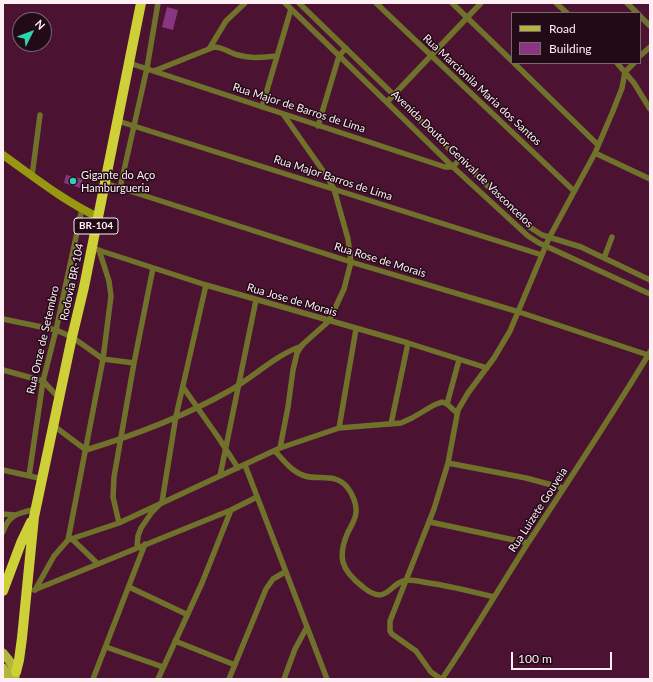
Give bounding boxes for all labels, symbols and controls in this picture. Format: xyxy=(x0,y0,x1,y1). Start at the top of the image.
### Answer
north arrow xyxy=(12,12,52,52)
legend xyxy=(511,12,641,64)
text: N xyxy=(33,17,48,32)
text: Road xyxy=(549,21,576,36)
street label: Rua Marcionila Maria dos Santos xyxy=(420,32,544,148)
text: Building xyxy=(549,41,592,56)
street label: Rua Major de Barros de Lima xyxy=(231,80,367,136)
street label: Avenida Doutor Genival de Vasconcelos xyxy=(388,88,536,230)
street label: Rua Major Barros de Lima xyxy=(272,153,394,203)
place label: Gigante do Aço Hamburgueria xyxy=(81,168,155,194)
marker: Gigante do Aço Hamburgueria xyxy=(68,176,78,186)
road number: BR-104 xyxy=(74,218,118,234)
street label: Rua Rose de Morais xyxy=(333,240,427,280)
street label: Rodovia BR-104 xyxy=(57,242,87,322)
street label: Rua Jose de Morais xyxy=(245,281,339,319)
street label: Rua Onze de Setembro xyxy=(24,285,62,395)
street label: Rua Luizete Gouveia xyxy=(506,465,570,555)
scale bar xyxy=(513,644,614,670)
text: 100 m xyxy=(518,651,552,666)

